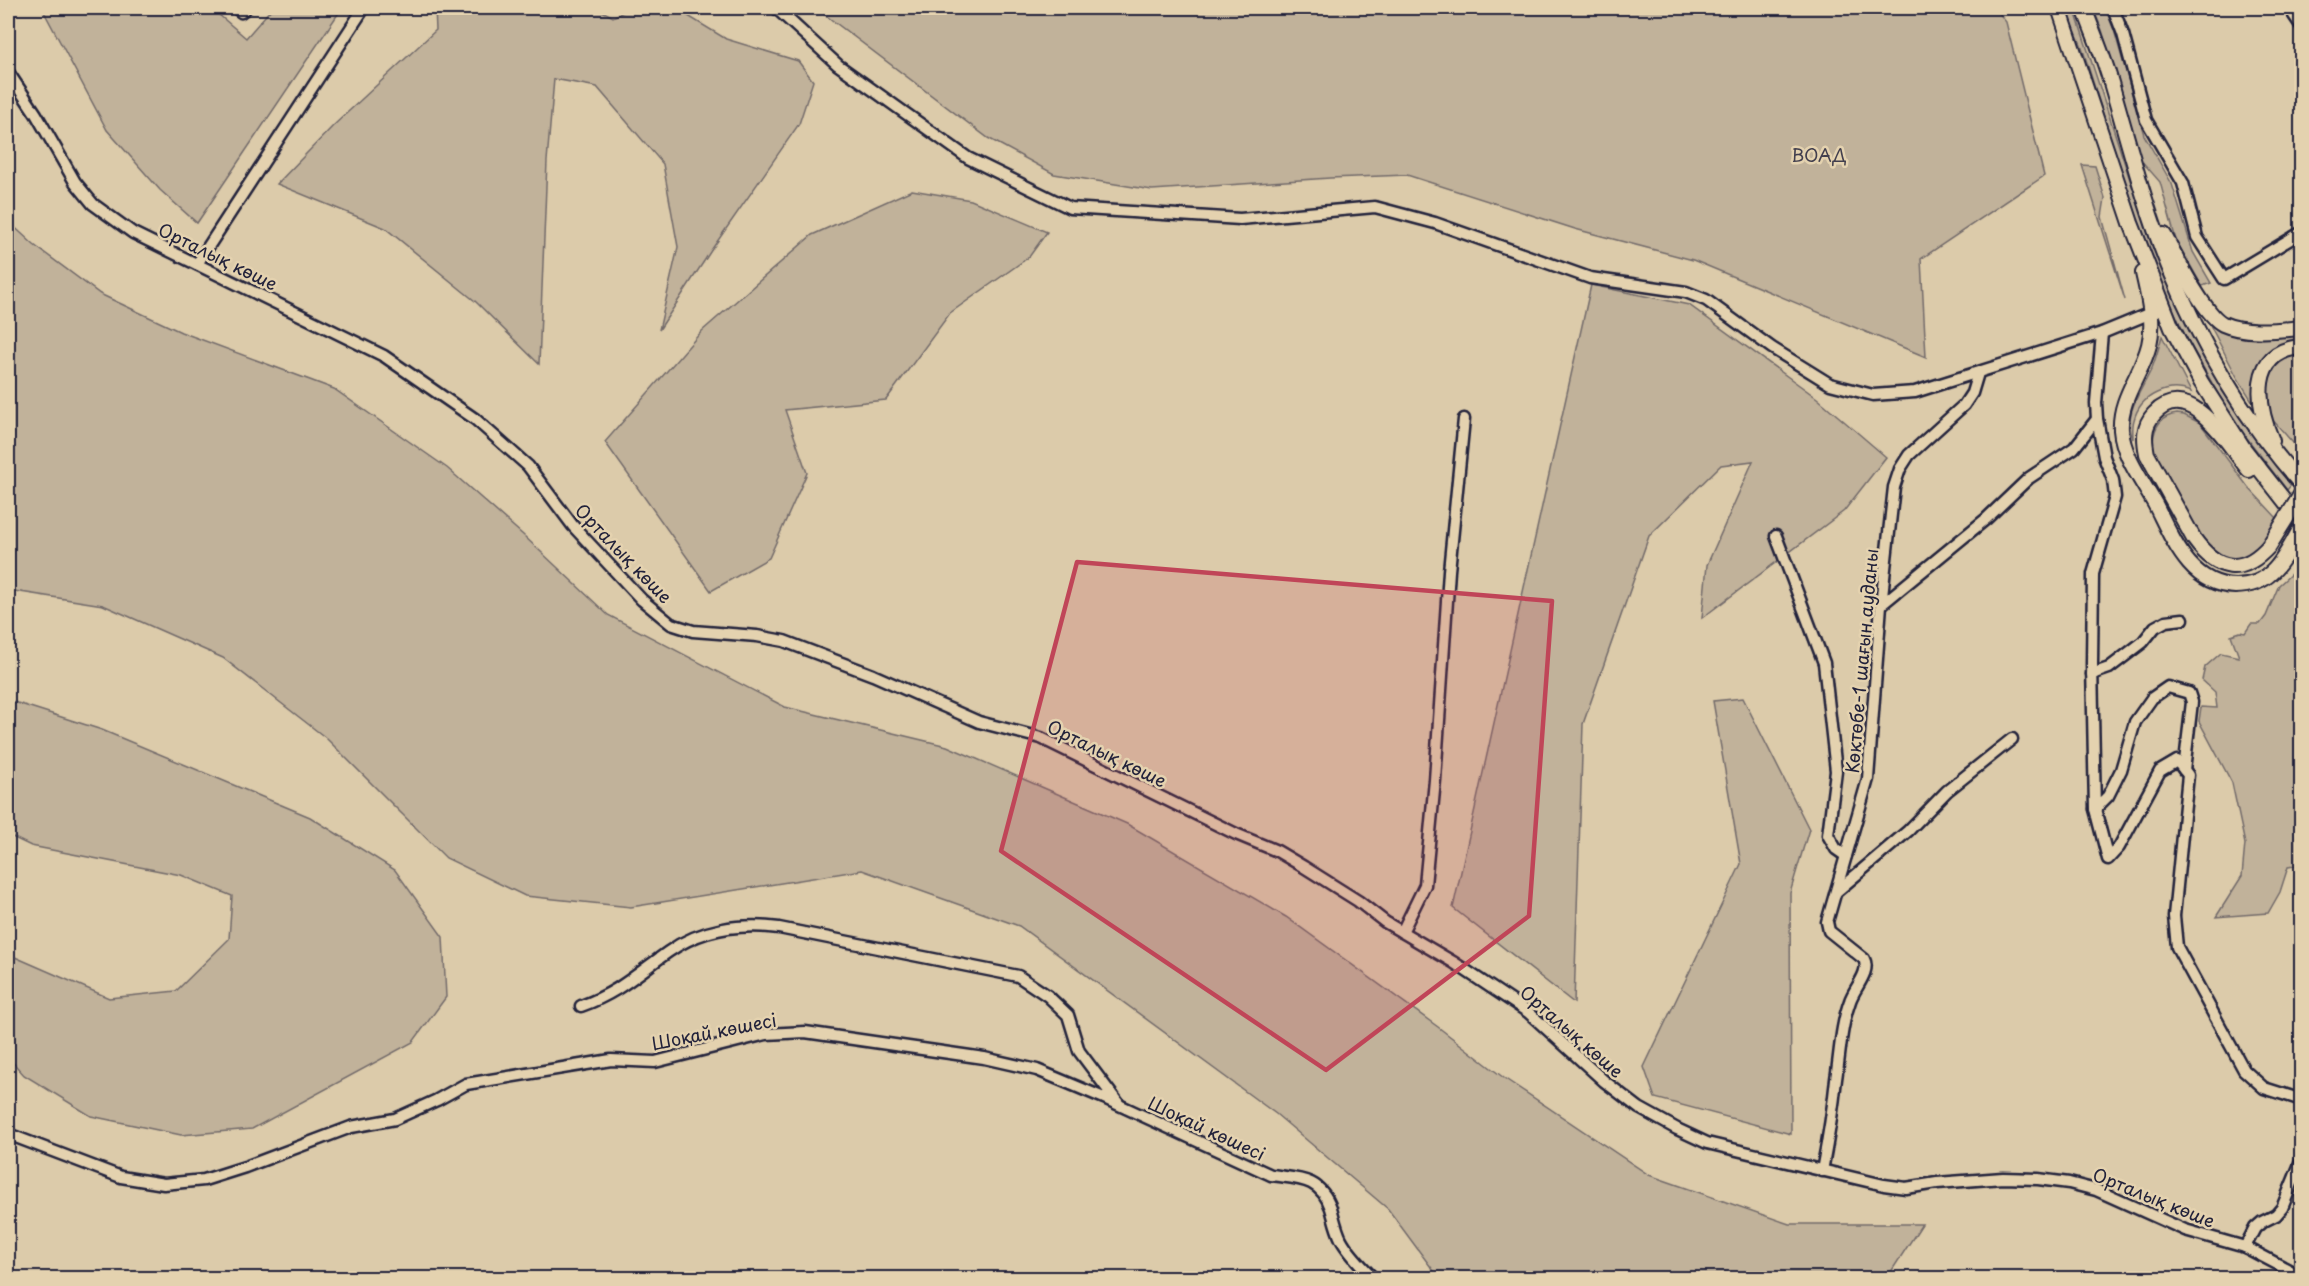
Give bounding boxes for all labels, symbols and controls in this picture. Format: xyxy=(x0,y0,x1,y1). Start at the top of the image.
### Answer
park label: ВОАД xyxy=(1791,141,1847,168)
street label: Орталық көше xyxy=(154,215,282,297)
street label: Орталық көше xyxy=(569,497,679,609)
street label: Көктөбе-1 шағын ауданы xyxy=(1838,548,1884,774)
street label: Орталық көше xyxy=(1043,712,1171,794)
street label: Орталық көше xyxy=(1514,978,1630,1084)
street label: Шоқай көшесі xyxy=(649,1006,779,1056)
street label: Шоқай көшесі xyxy=(1144,1089,1270,1167)
street label: Орталық көше xyxy=(2089,1160,2219,1234)

